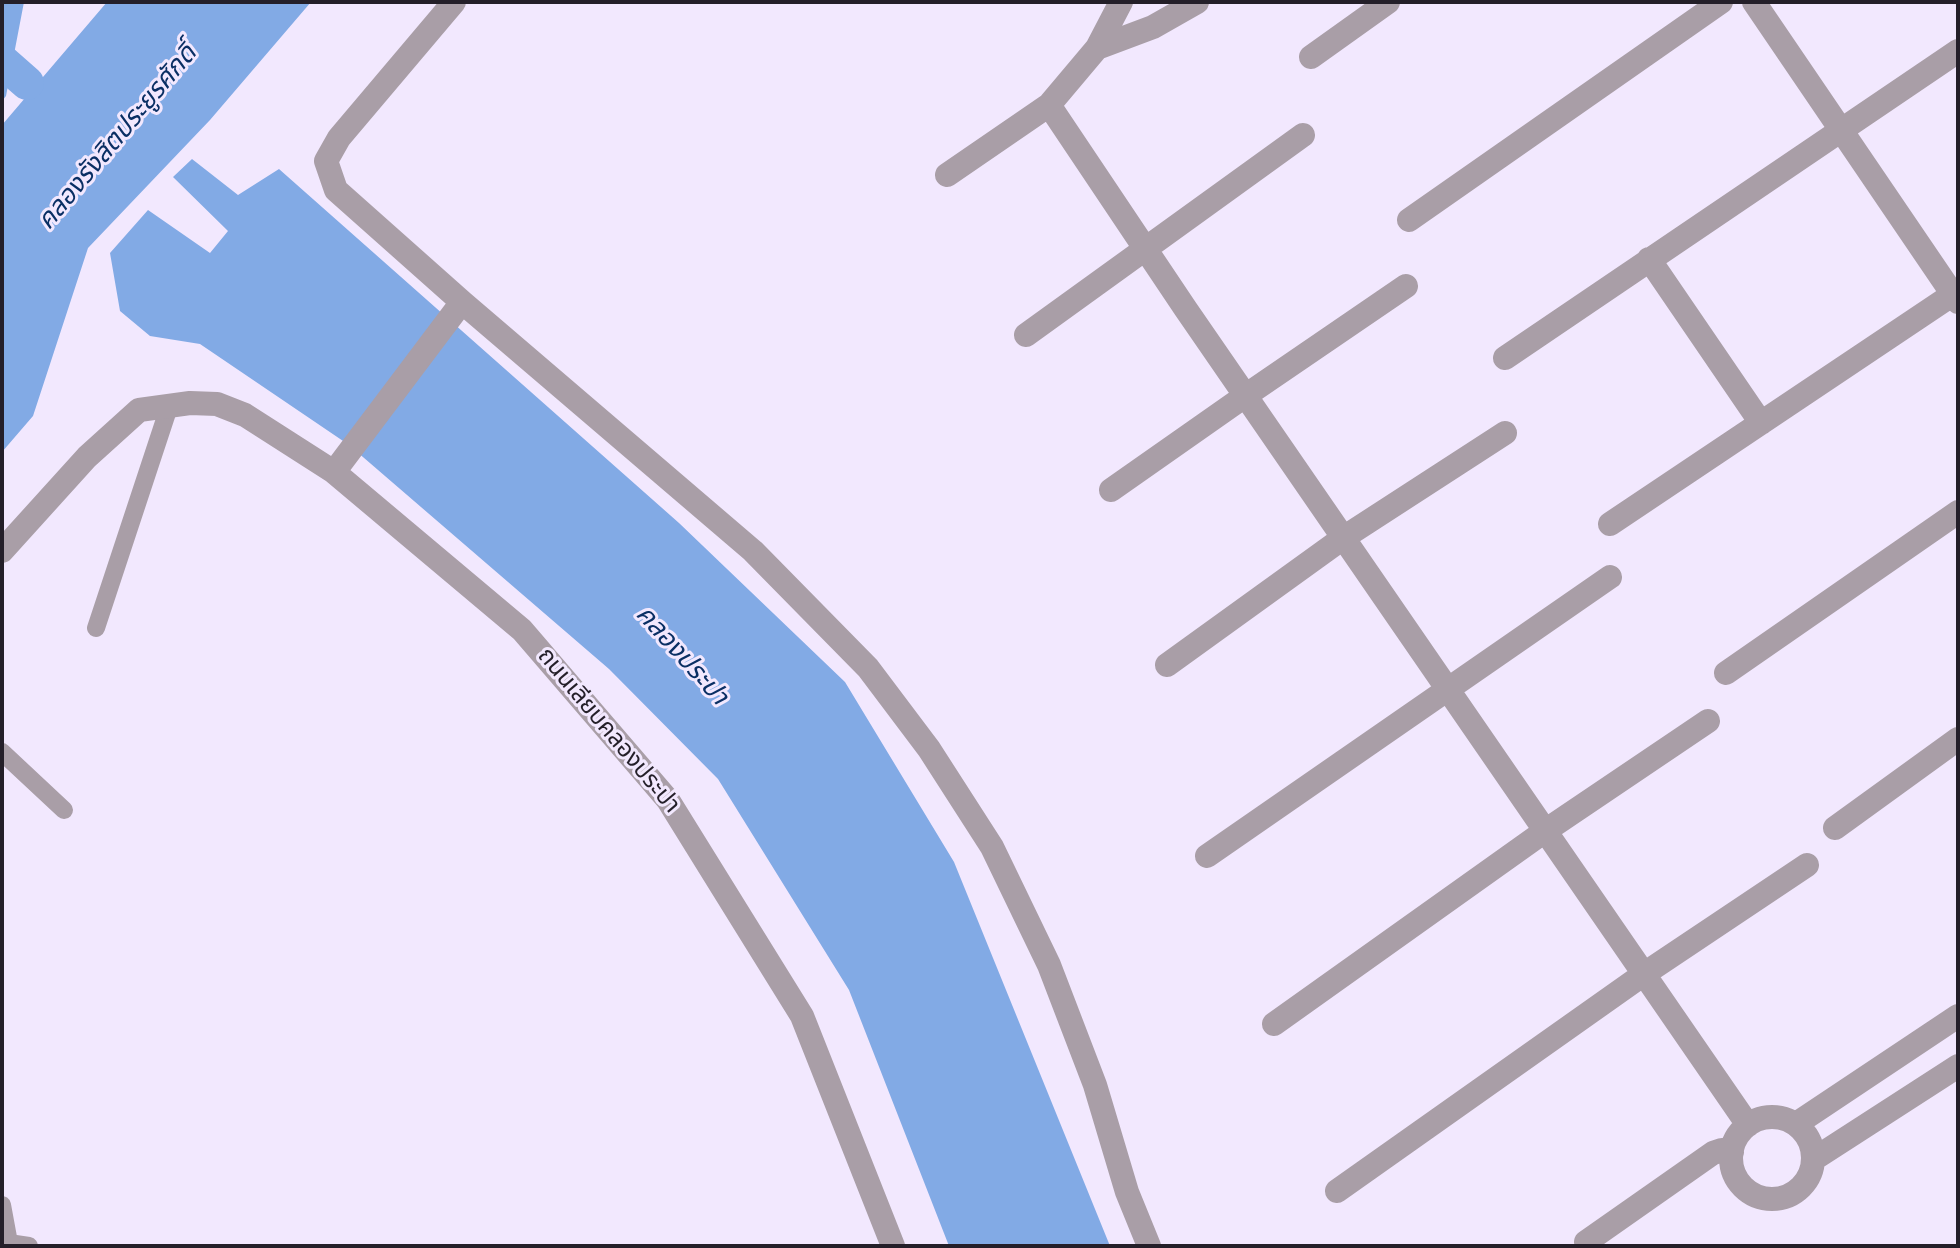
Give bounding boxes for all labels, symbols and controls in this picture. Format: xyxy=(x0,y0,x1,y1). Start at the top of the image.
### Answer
water label: คลองรังสิตประยูรศักดิ์ xyxy=(33,40,205,238)
water label: คลองประปา xyxy=(627,601,733,713)
street label: ถนนเลียบคลองประปา xyxy=(529,644,685,820)

